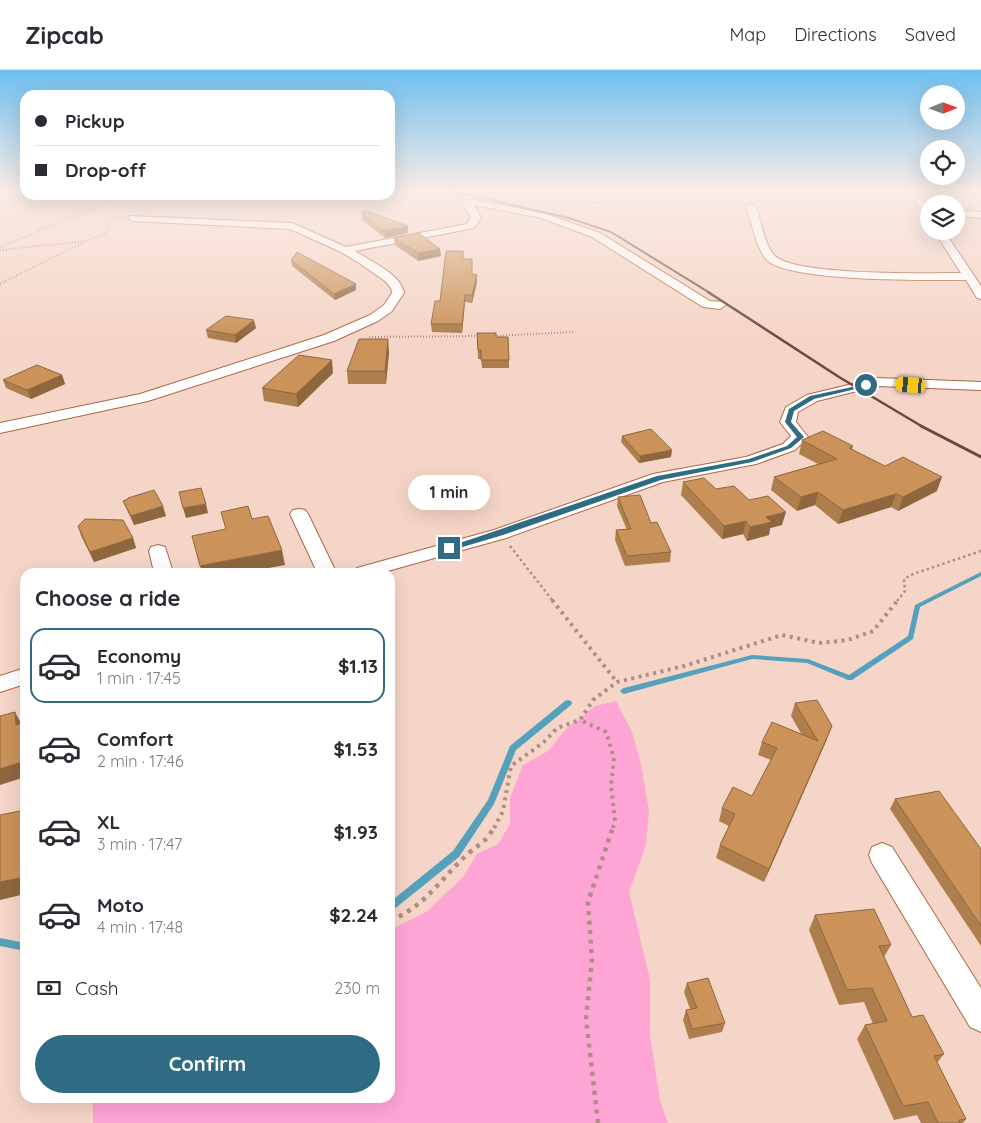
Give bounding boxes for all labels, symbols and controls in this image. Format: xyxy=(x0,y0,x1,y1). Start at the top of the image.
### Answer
text: Zipcab xyxy=(25,20,104,50)
text: Map xyxy=(729,23,766,46)
text: Directions xyxy=(794,23,877,46)
text: Saved xyxy=(905,23,956,46)
north arrow xyxy=(920,85,965,130)
map controls xyxy=(920,85,965,240)
text: Pickup xyxy=(65,109,125,133)
button: locate xyxy=(920,140,965,185)
text: Drop-off xyxy=(65,158,146,182)
button: layers xyxy=(920,195,965,240)
route start xyxy=(855,374,877,396)
car xyxy=(895,376,926,394)
callout: 1 min xyxy=(408,476,490,510)
text: 1 min xyxy=(430,482,468,502)
route end xyxy=(438,537,460,559)
text: Choose a ride xyxy=(35,584,180,612)
icon: car xyxy=(37,643,82,688)
text: Economy xyxy=(97,644,181,668)
text: $1.13 xyxy=(338,654,378,678)
text: 1 min · 17:45 xyxy=(97,668,181,688)
icon: car xyxy=(37,726,82,771)
text: Comfort xyxy=(97,727,174,751)
text: $1.53 xyxy=(333,737,378,761)
text: 2 min · 17:46 xyxy=(97,751,184,771)
icon: car xyxy=(37,809,82,854)
text: XL xyxy=(97,810,120,834)
text: $1.93 xyxy=(334,820,378,844)
text: 3 min · 17:47 xyxy=(97,834,182,854)
icon: car xyxy=(37,892,82,937)
text: Moto xyxy=(97,893,144,917)
text: $2.24 xyxy=(329,903,378,927)
text: 4 min · 17:48 xyxy=(97,917,183,937)
icon: cash xyxy=(35,974,63,1002)
text: Cash xyxy=(75,976,119,1000)
text: 230 m xyxy=(334,978,380,998)
button: Confirm xyxy=(35,1035,380,1093)

